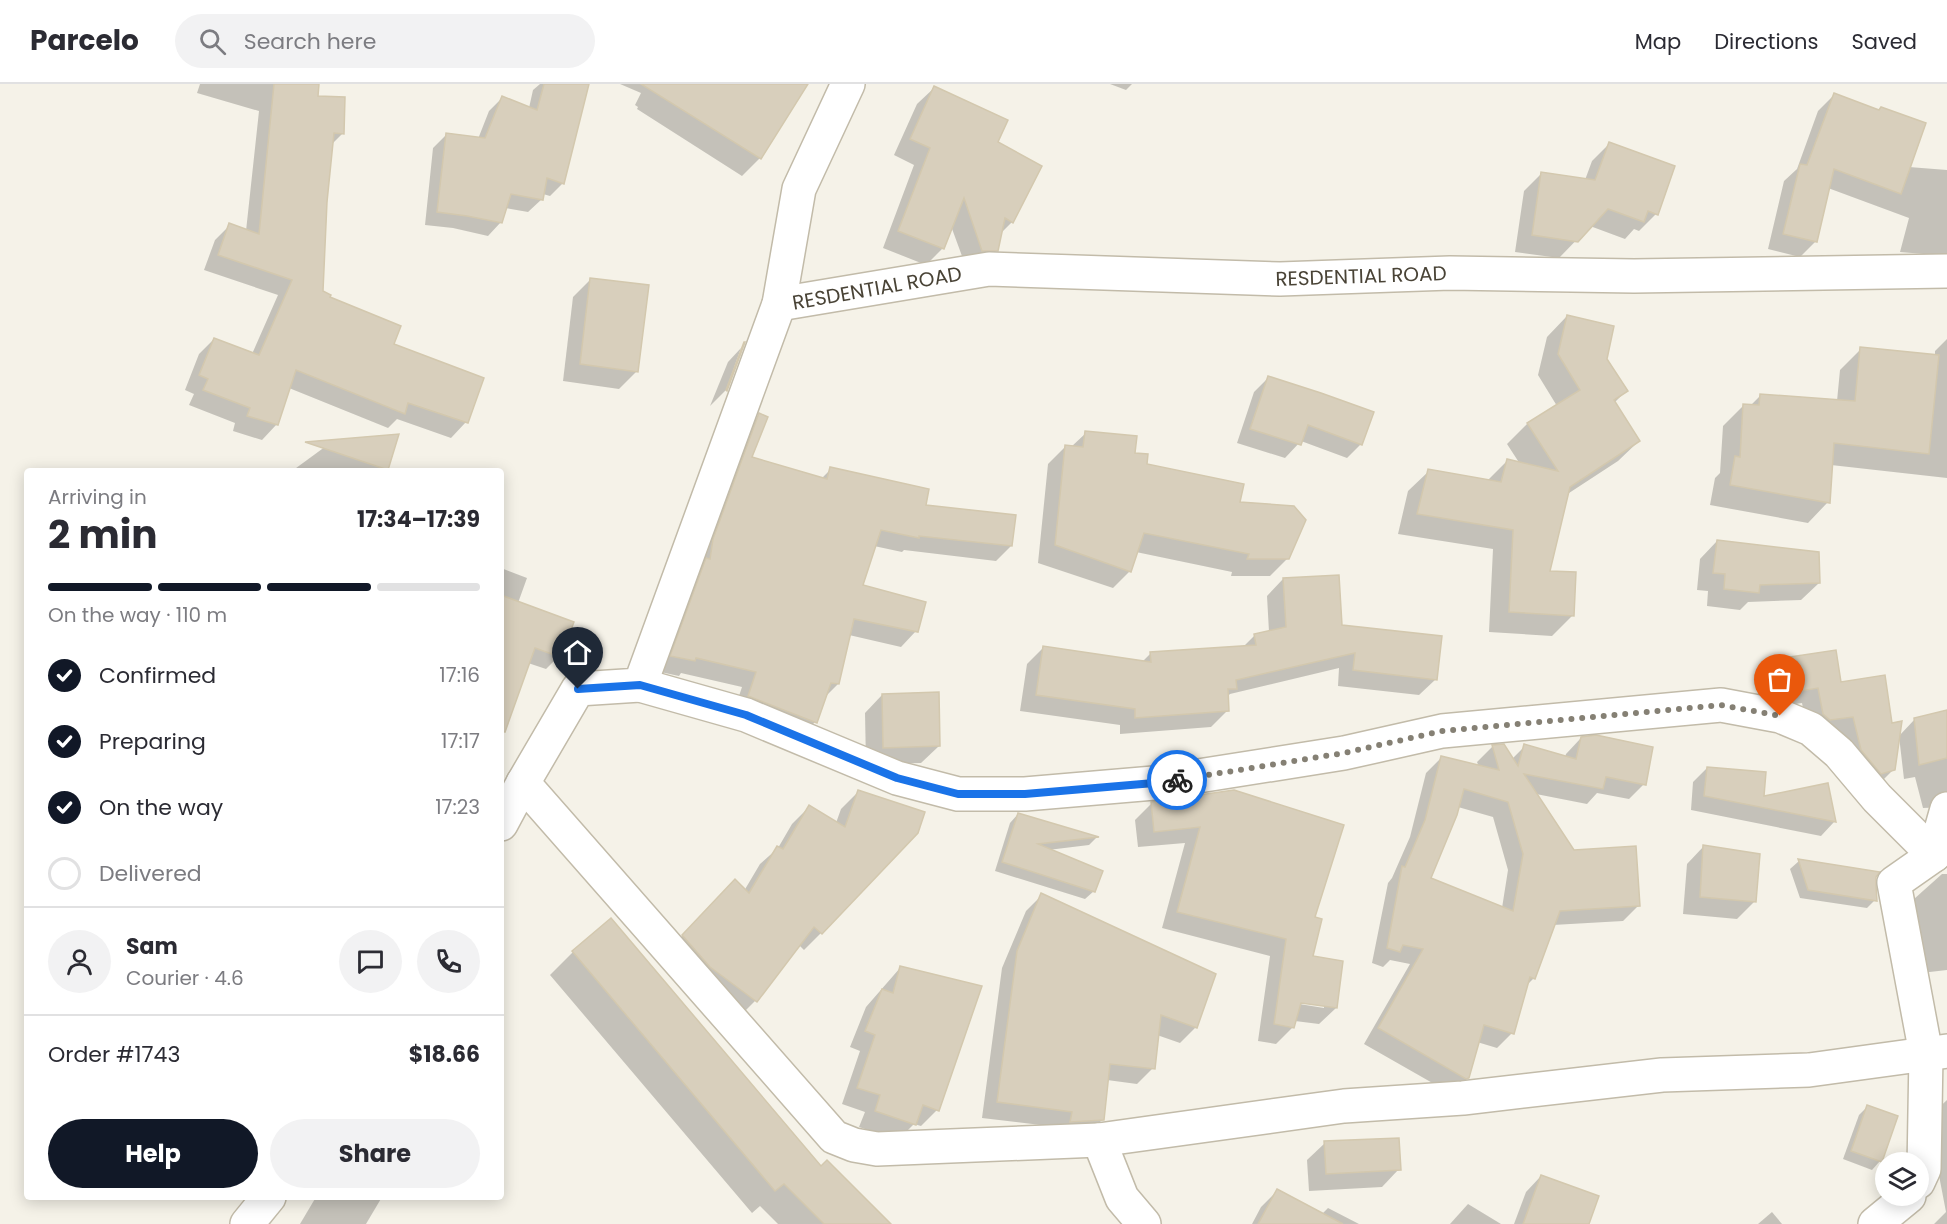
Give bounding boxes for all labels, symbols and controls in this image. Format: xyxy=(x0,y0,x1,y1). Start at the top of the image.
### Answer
search box xyxy=(175,14,595,68)
text: Parcelo xyxy=(30,21,139,60)
icon: search xyxy=(196,25,229,58)
text: Search here xyxy=(244,26,376,57)
text: Map xyxy=(1635,27,1681,56)
text: Directions xyxy=(1714,27,1818,56)
text: Saved xyxy=(1851,27,1917,56)
street label: RESDENTIAL ROAD xyxy=(790,259,964,317)
street label: RESDENTIAL ROAD xyxy=(1275,259,1447,293)
text: Arriving in xyxy=(48,483,147,511)
text: 17:34–17:39 xyxy=(357,504,480,535)
text: 2 min xyxy=(48,507,158,562)
text: On the way · 110 m xyxy=(48,601,227,629)
pin xyxy=(552,627,603,689)
icon: home xyxy=(561,636,594,669)
pin xyxy=(1754,654,1805,716)
icon: check xyxy=(48,659,81,692)
text: Confirmed xyxy=(99,660,216,691)
text: 17:16 xyxy=(439,661,480,689)
icon: bag xyxy=(1763,663,1796,696)
icon: check xyxy=(48,725,81,758)
text: Preparing xyxy=(99,726,206,757)
text: 17:17 xyxy=(441,727,480,755)
courier xyxy=(1147,750,1207,810)
icon: bike xyxy=(1161,764,1194,797)
icon: check xyxy=(48,791,81,824)
text: On the way xyxy=(99,792,223,823)
text: 17:23 xyxy=(435,793,480,821)
text: Delivered xyxy=(99,858,202,889)
button: person xyxy=(48,930,111,993)
button: chat xyxy=(339,930,402,993)
button: phone xyxy=(417,930,480,993)
text: Sam xyxy=(126,931,178,962)
text: Courier · 4.6 xyxy=(126,964,244,992)
text: Order #1743 xyxy=(48,1039,180,1070)
text: $18.66 xyxy=(409,1039,480,1070)
button: Help xyxy=(48,1119,258,1188)
button: Share xyxy=(270,1119,480,1188)
map controls xyxy=(1875,1152,1929,1206)
button: layers xyxy=(1875,1152,1929,1206)

